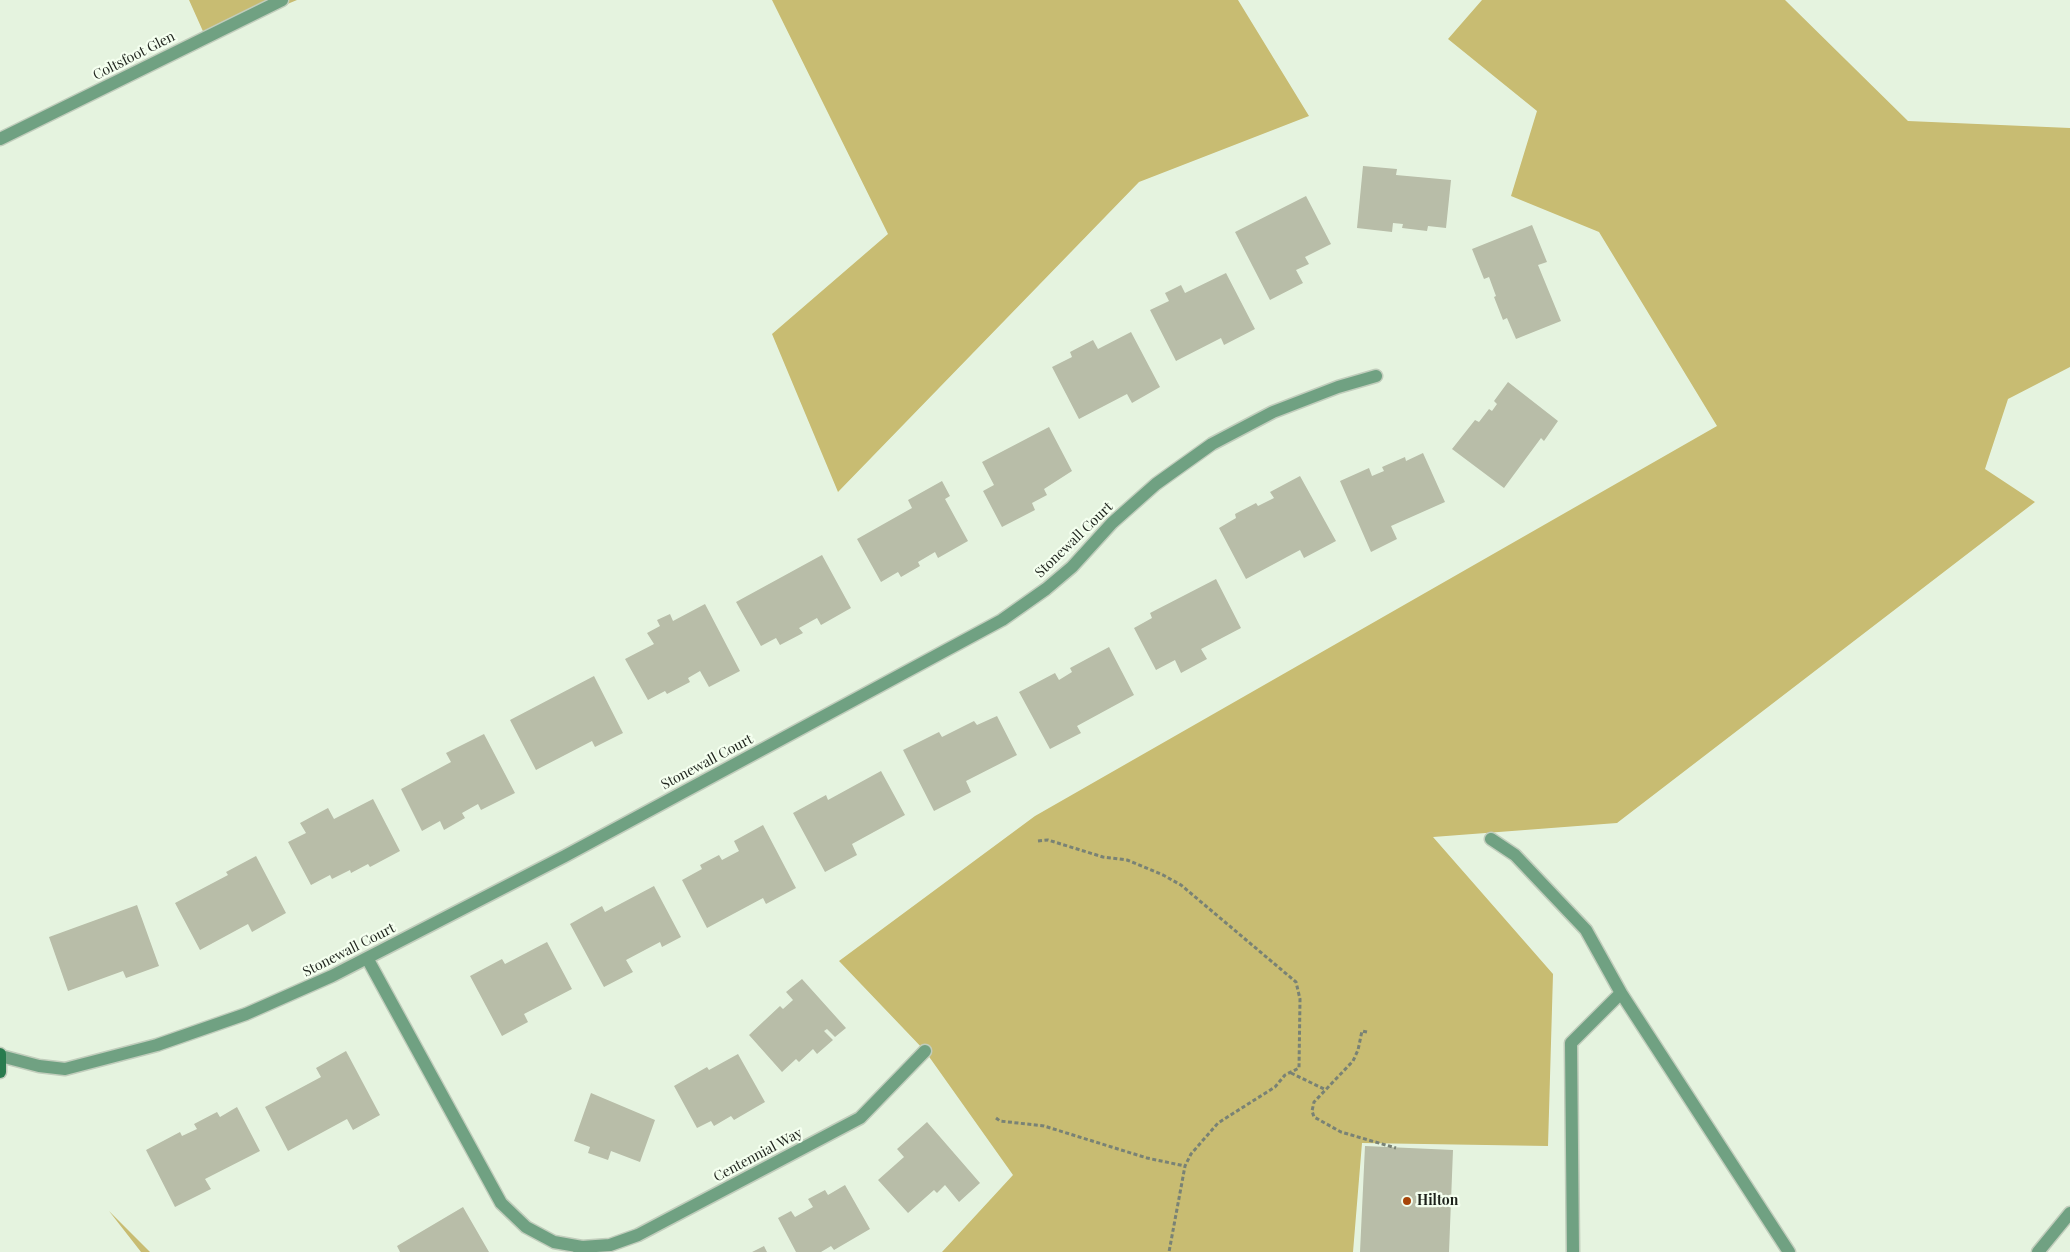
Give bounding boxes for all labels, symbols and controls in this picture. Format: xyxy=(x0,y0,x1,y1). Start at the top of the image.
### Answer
street label: Coltsfoot Glen xyxy=(90,28,178,84)
street label: Stonewall Court xyxy=(1032,499,1116,581)
street label: Stonewall Court xyxy=(658,731,756,793)
street label: Stonewall Court xyxy=(300,920,398,980)
street label: Centennial Way xyxy=(711,1125,805,1185)
place label: Hilton xyxy=(1417,1193,1458,1209)
marker: Hilton xyxy=(1401,1195,1413,1207)

